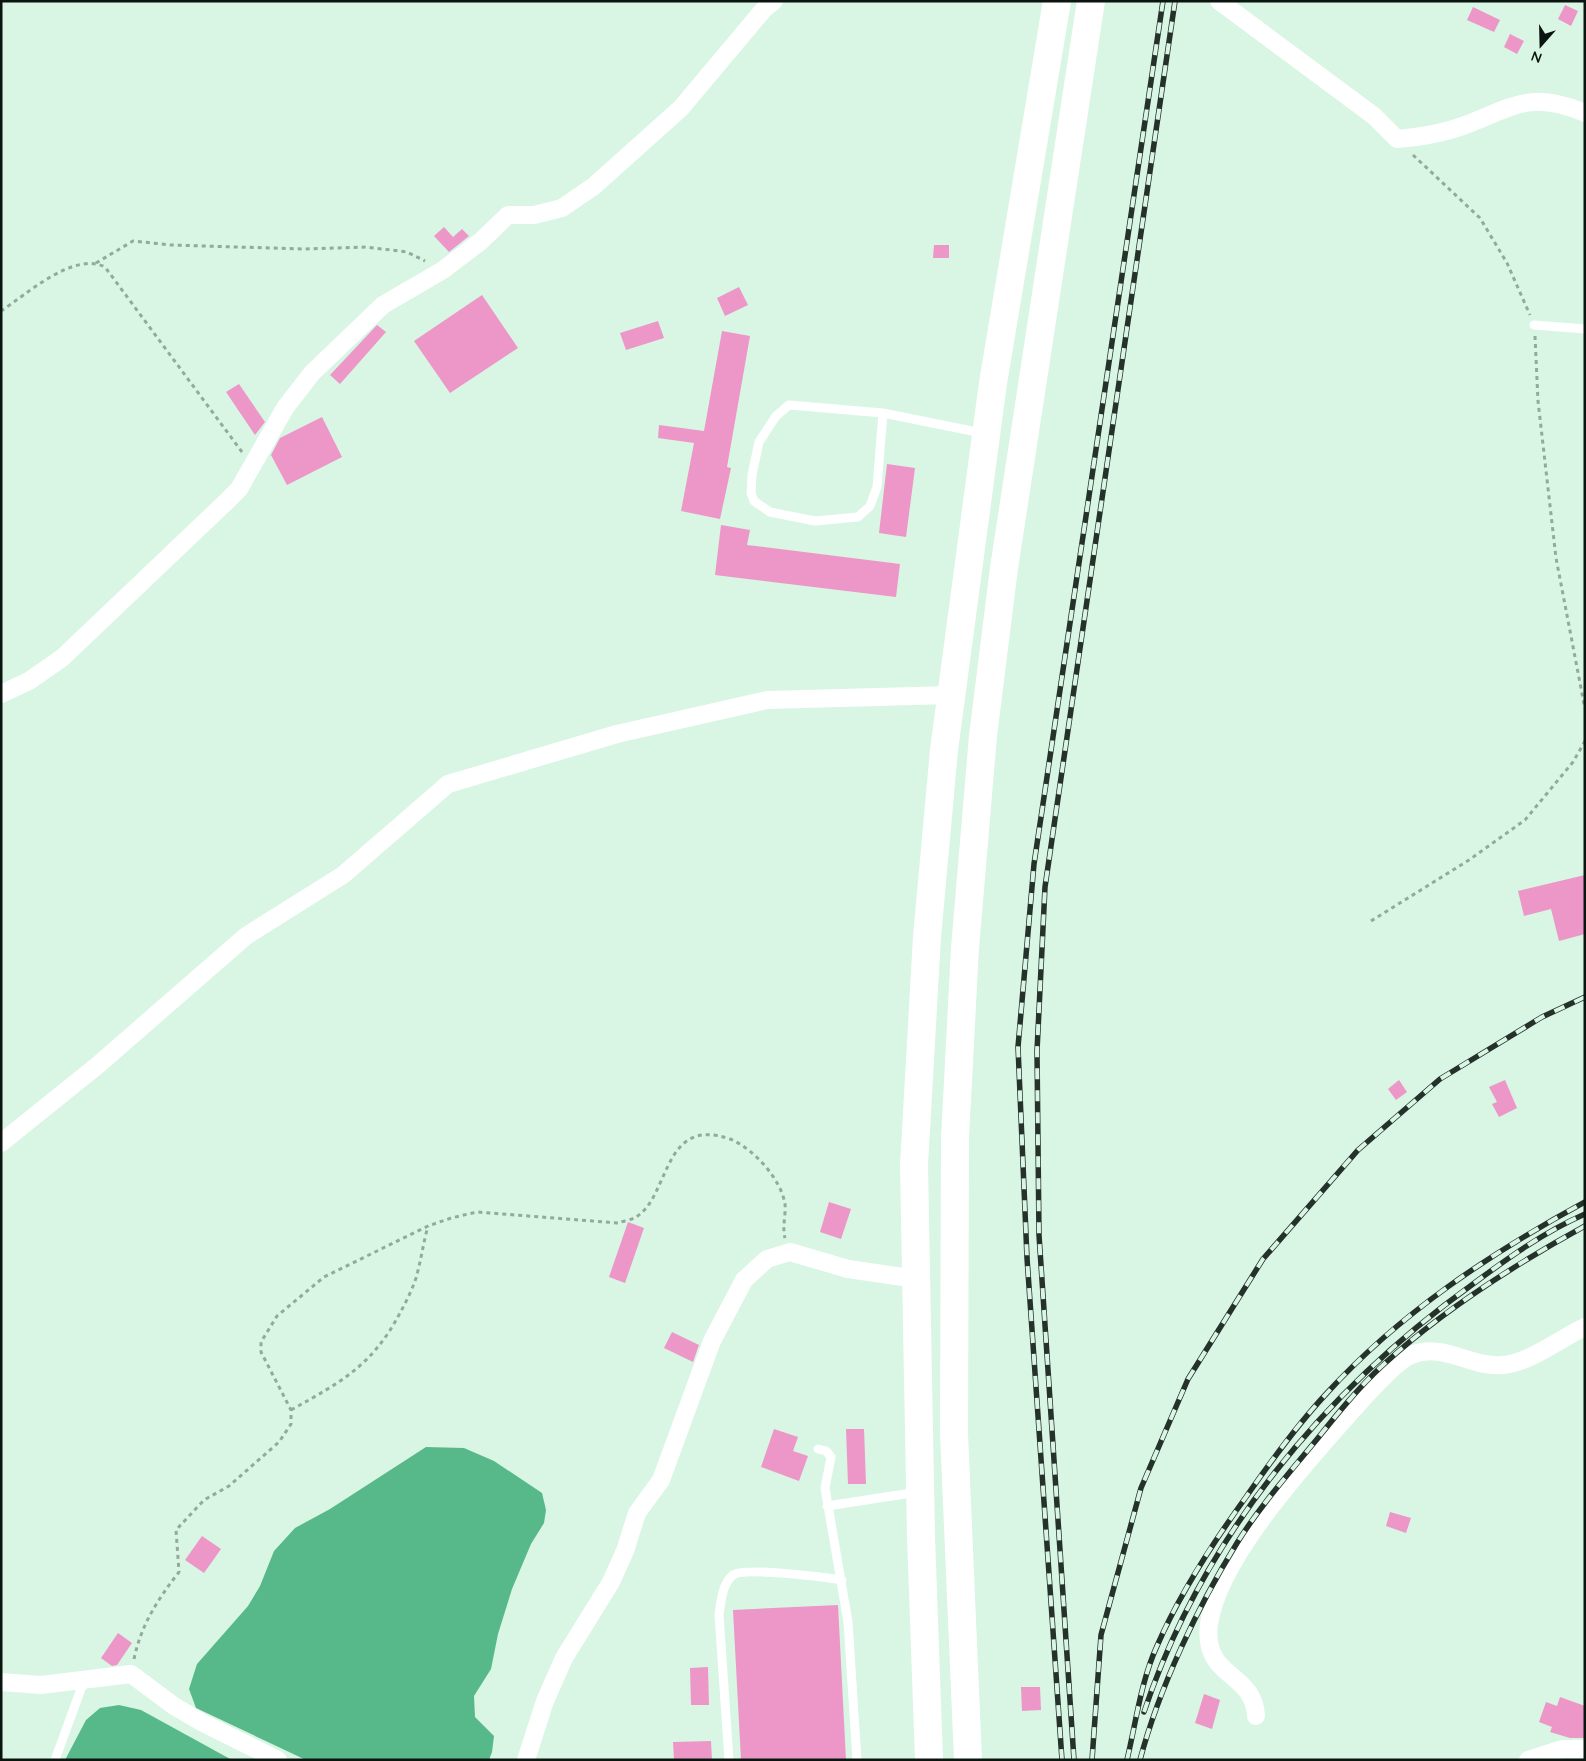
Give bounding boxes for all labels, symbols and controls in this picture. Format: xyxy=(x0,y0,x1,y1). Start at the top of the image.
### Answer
north arrow xyxy=(1516,20,1566,70)
text: N xyxy=(1529,47,1544,67)

